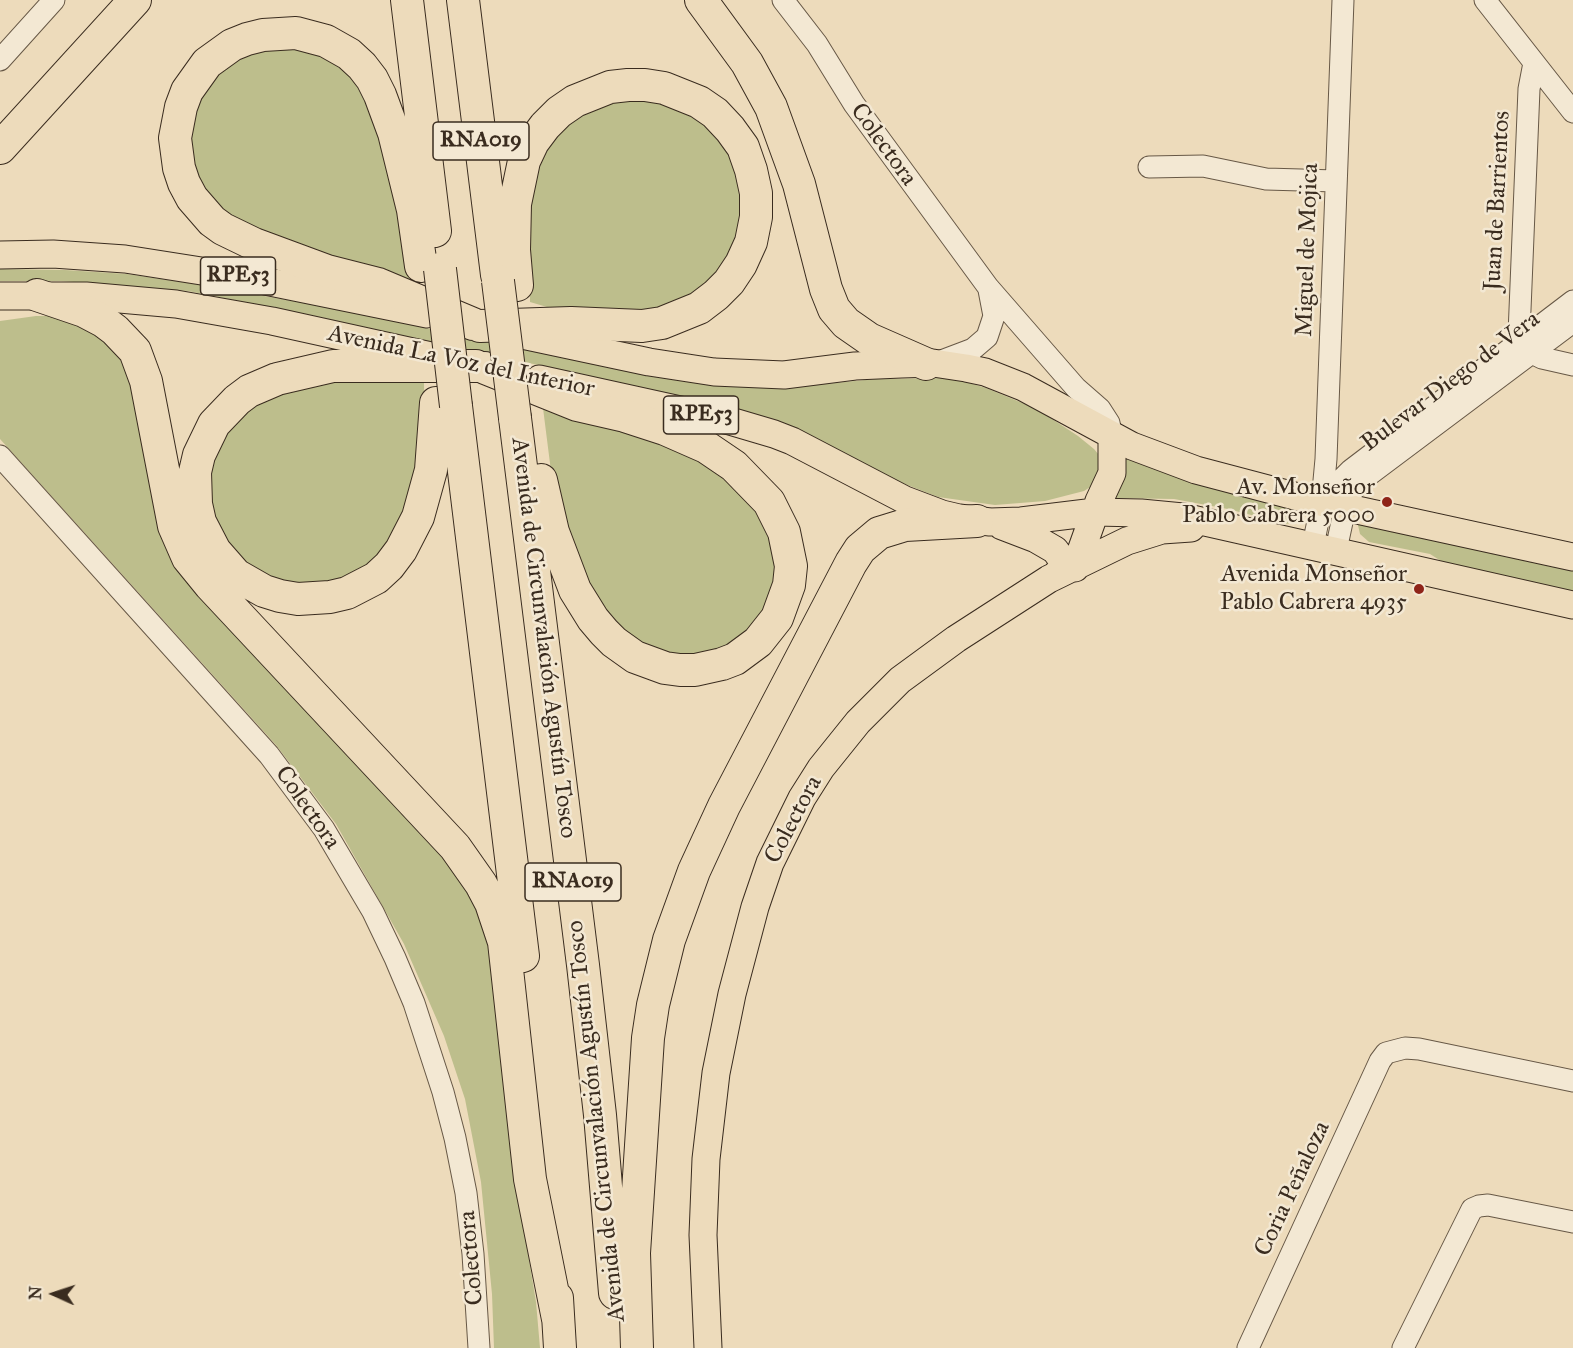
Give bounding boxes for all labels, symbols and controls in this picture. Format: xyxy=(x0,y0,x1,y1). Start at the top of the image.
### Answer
street label: Colectora xyxy=(843,98,923,192)
street label: Juan de Barrientos xyxy=(1479,110,1517,292)
road number: RNA019 xyxy=(433,122,529,160)
street label: Miguel de Mojica xyxy=(1291,163,1325,337)
road number: RPE53 xyxy=(200,257,276,295)
street label: Bulevar Diego de Vera xyxy=(1356,305,1546,459)
street label: Avenida La Voz del Interior xyxy=(325,320,597,404)
road number: RPE53 xyxy=(664,396,738,434)
street label: Avenida de Circunvalación Agustín Tosco xyxy=(504,436,582,840)
place label: Av. Monseñor Pablo Cabrera 5000 xyxy=(1182,474,1375,530)
marker: Av. Monseñor Pablo Cabrera 5000 xyxy=(1380,495,1394,509)
place label: Avenida Monseñor Pablo Cabrera 4935 xyxy=(1220,561,1407,617)
marker: Avenida Monseñor Pablo Cabrera 4935 xyxy=(1412,582,1426,596)
street label: Colectora xyxy=(268,761,346,855)
street label: Colectora xyxy=(759,771,829,869)
road number: RNA019 xyxy=(525,863,621,901)
street label: Avenida de Circunvalación Agustín Tosco xyxy=(562,919,632,1323)
street label: Coria Peñaloza xyxy=(1249,1117,1337,1261)
street label: Colectora xyxy=(454,1209,490,1307)
north arrow xyxy=(24,1264,84,1324)
text: N xyxy=(26,1286,45,1300)

